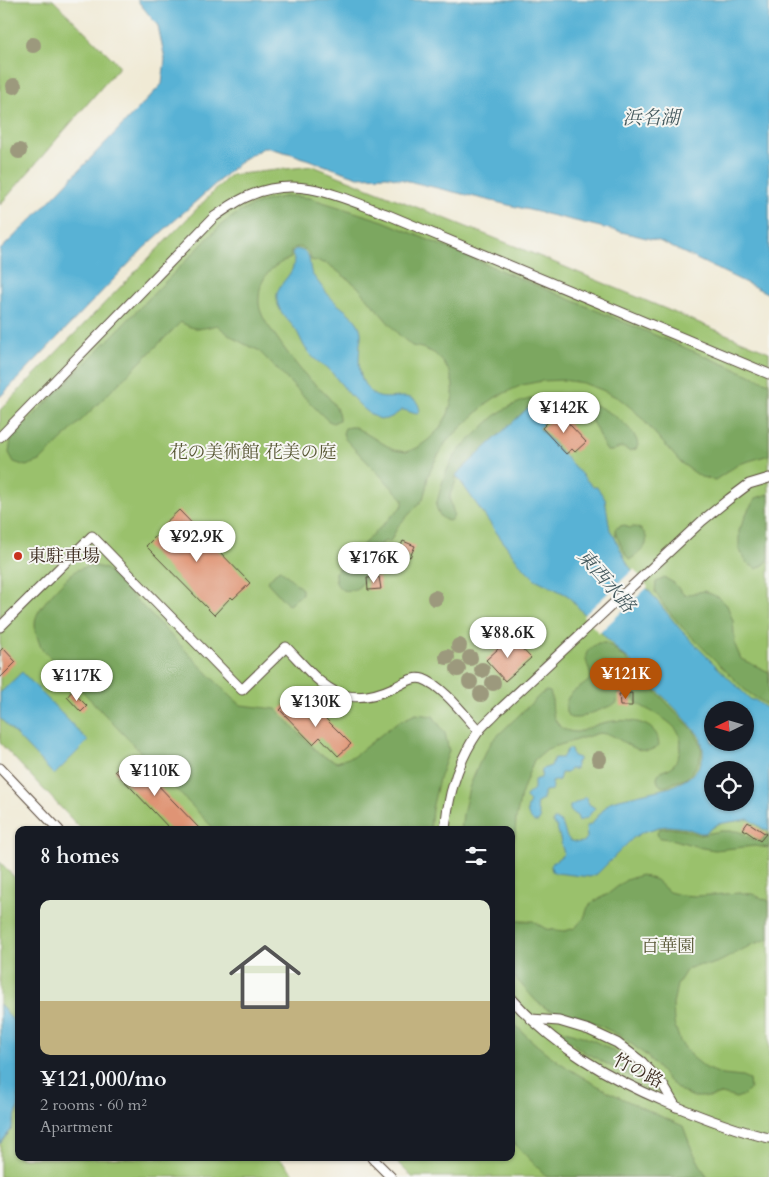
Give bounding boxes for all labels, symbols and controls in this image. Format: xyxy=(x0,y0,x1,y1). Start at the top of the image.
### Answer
water label: 浜名湖 xyxy=(622,105,682,131)
pin: ¥142K xyxy=(529,392,599,434)
text: ¥142K xyxy=(539,397,589,419)
park label: 花の美術館 花美の庭 xyxy=(170,440,336,465)
pin: ¥92.9K xyxy=(156,520,238,563)
text: ¥92.9K xyxy=(170,526,224,548)
pin: ¥176K xyxy=(339,542,409,584)
place label: 東駐車場 xyxy=(28,544,100,569)
water label: 東西水路 xyxy=(571,544,642,620)
text: ¥176K xyxy=(349,547,399,569)
marker: 東駐車場 xyxy=(12,550,24,562)
pin: ¥88.6K xyxy=(467,616,549,659)
text: ¥88.6K xyxy=(481,622,535,644)
pin: ¥121K xyxy=(591,658,661,700)
pin: ¥117K xyxy=(42,660,112,702)
text: ¥121K xyxy=(601,663,651,685)
text: ¥117K xyxy=(52,665,102,687)
pin: ¥130K xyxy=(281,686,351,728)
text: ¥130K xyxy=(291,691,341,713)
north arrow xyxy=(704,701,754,751)
map controls xyxy=(704,701,754,811)
pin: ¥110K xyxy=(120,754,190,797)
text: ¥110K xyxy=(130,760,180,782)
button: locate xyxy=(704,761,754,811)
text: 8 homes xyxy=(40,842,119,871)
icon: filters xyxy=(462,842,490,870)
icon: home xyxy=(220,932,310,1022)
park label: 百華園 xyxy=(641,934,695,959)
street label: 竹の路 xyxy=(608,1048,668,1094)
text: ¥121,000/mo xyxy=(40,1065,166,1094)
text: 2 rooms · 60 m² xyxy=(40,1094,147,1116)
text: Apartment xyxy=(40,1116,113,1138)

